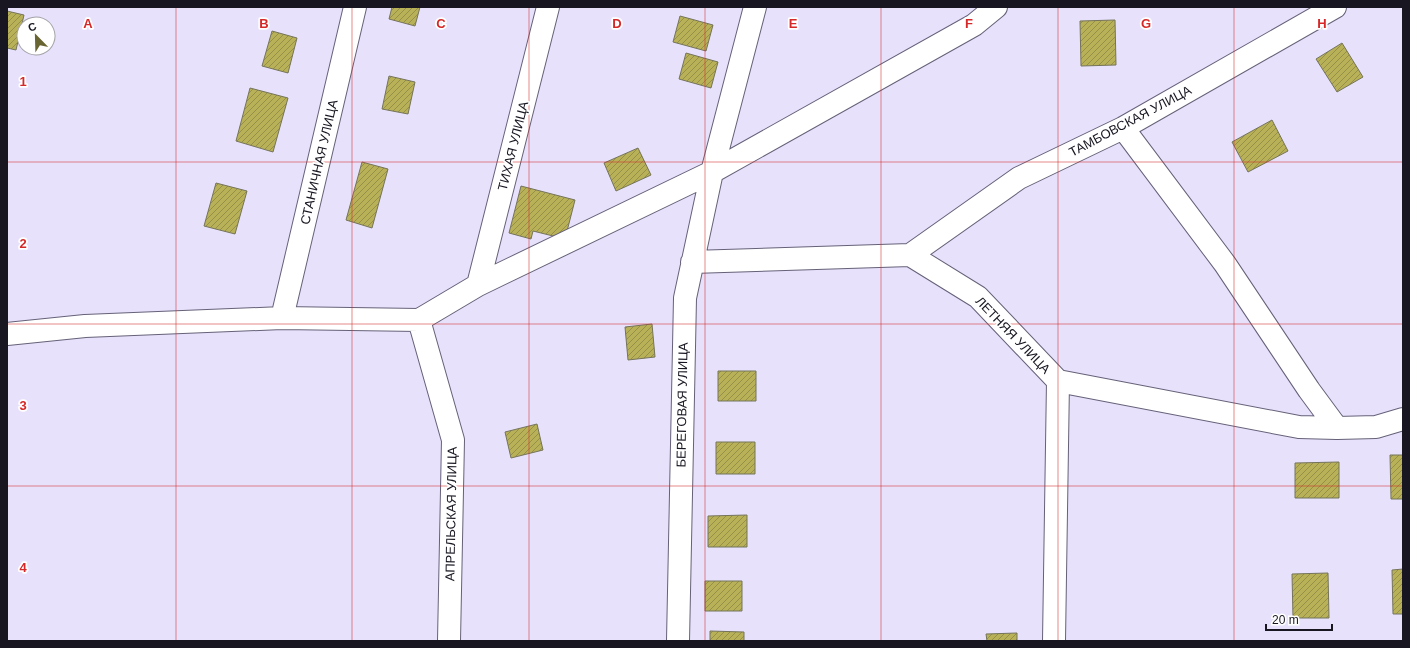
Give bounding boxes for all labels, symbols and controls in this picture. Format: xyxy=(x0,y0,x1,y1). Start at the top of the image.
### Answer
north arrow xyxy=(16,16,56,56)
text: A xyxy=(83,16,93,31)
text: B xyxy=(259,16,269,31)
text: C xyxy=(436,16,446,31)
text: D xyxy=(612,16,622,31)
text: E xyxy=(789,16,798,31)
text: F xyxy=(965,16,973,31)
text: G xyxy=(1141,16,1151,31)
text: H xyxy=(1317,16,1327,31)
text: С xyxy=(26,20,38,34)
text: 1 xyxy=(19,74,27,89)
street label: ТАМБОВСКАЯ УЛИЦА xyxy=(1066,82,1194,160)
street label: СТАНИЧНАЯ УЛИЦА xyxy=(297,98,341,226)
street label: ТИХАЯ УЛИЦА xyxy=(495,99,531,192)
text: 2 xyxy=(19,236,27,251)
street label: ЛЕТНЯЯ УЛИЦА xyxy=(973,293,1054,377)
street label: БЕРЕГОВАЯ УЛИЦА xyxy=(673,342,691,468)
text: 3 xyxy=(19,398,27,413)
street label: АПРЕЛЬСКАЯ УЛИЦА xyxy=(442,446,460,581)
text: 4 xyxy=(19,560,27,575)
scale bar xyxy=(1266,606,1332,632)
text: 20 m xyxy=(1272,613,1299,627)

